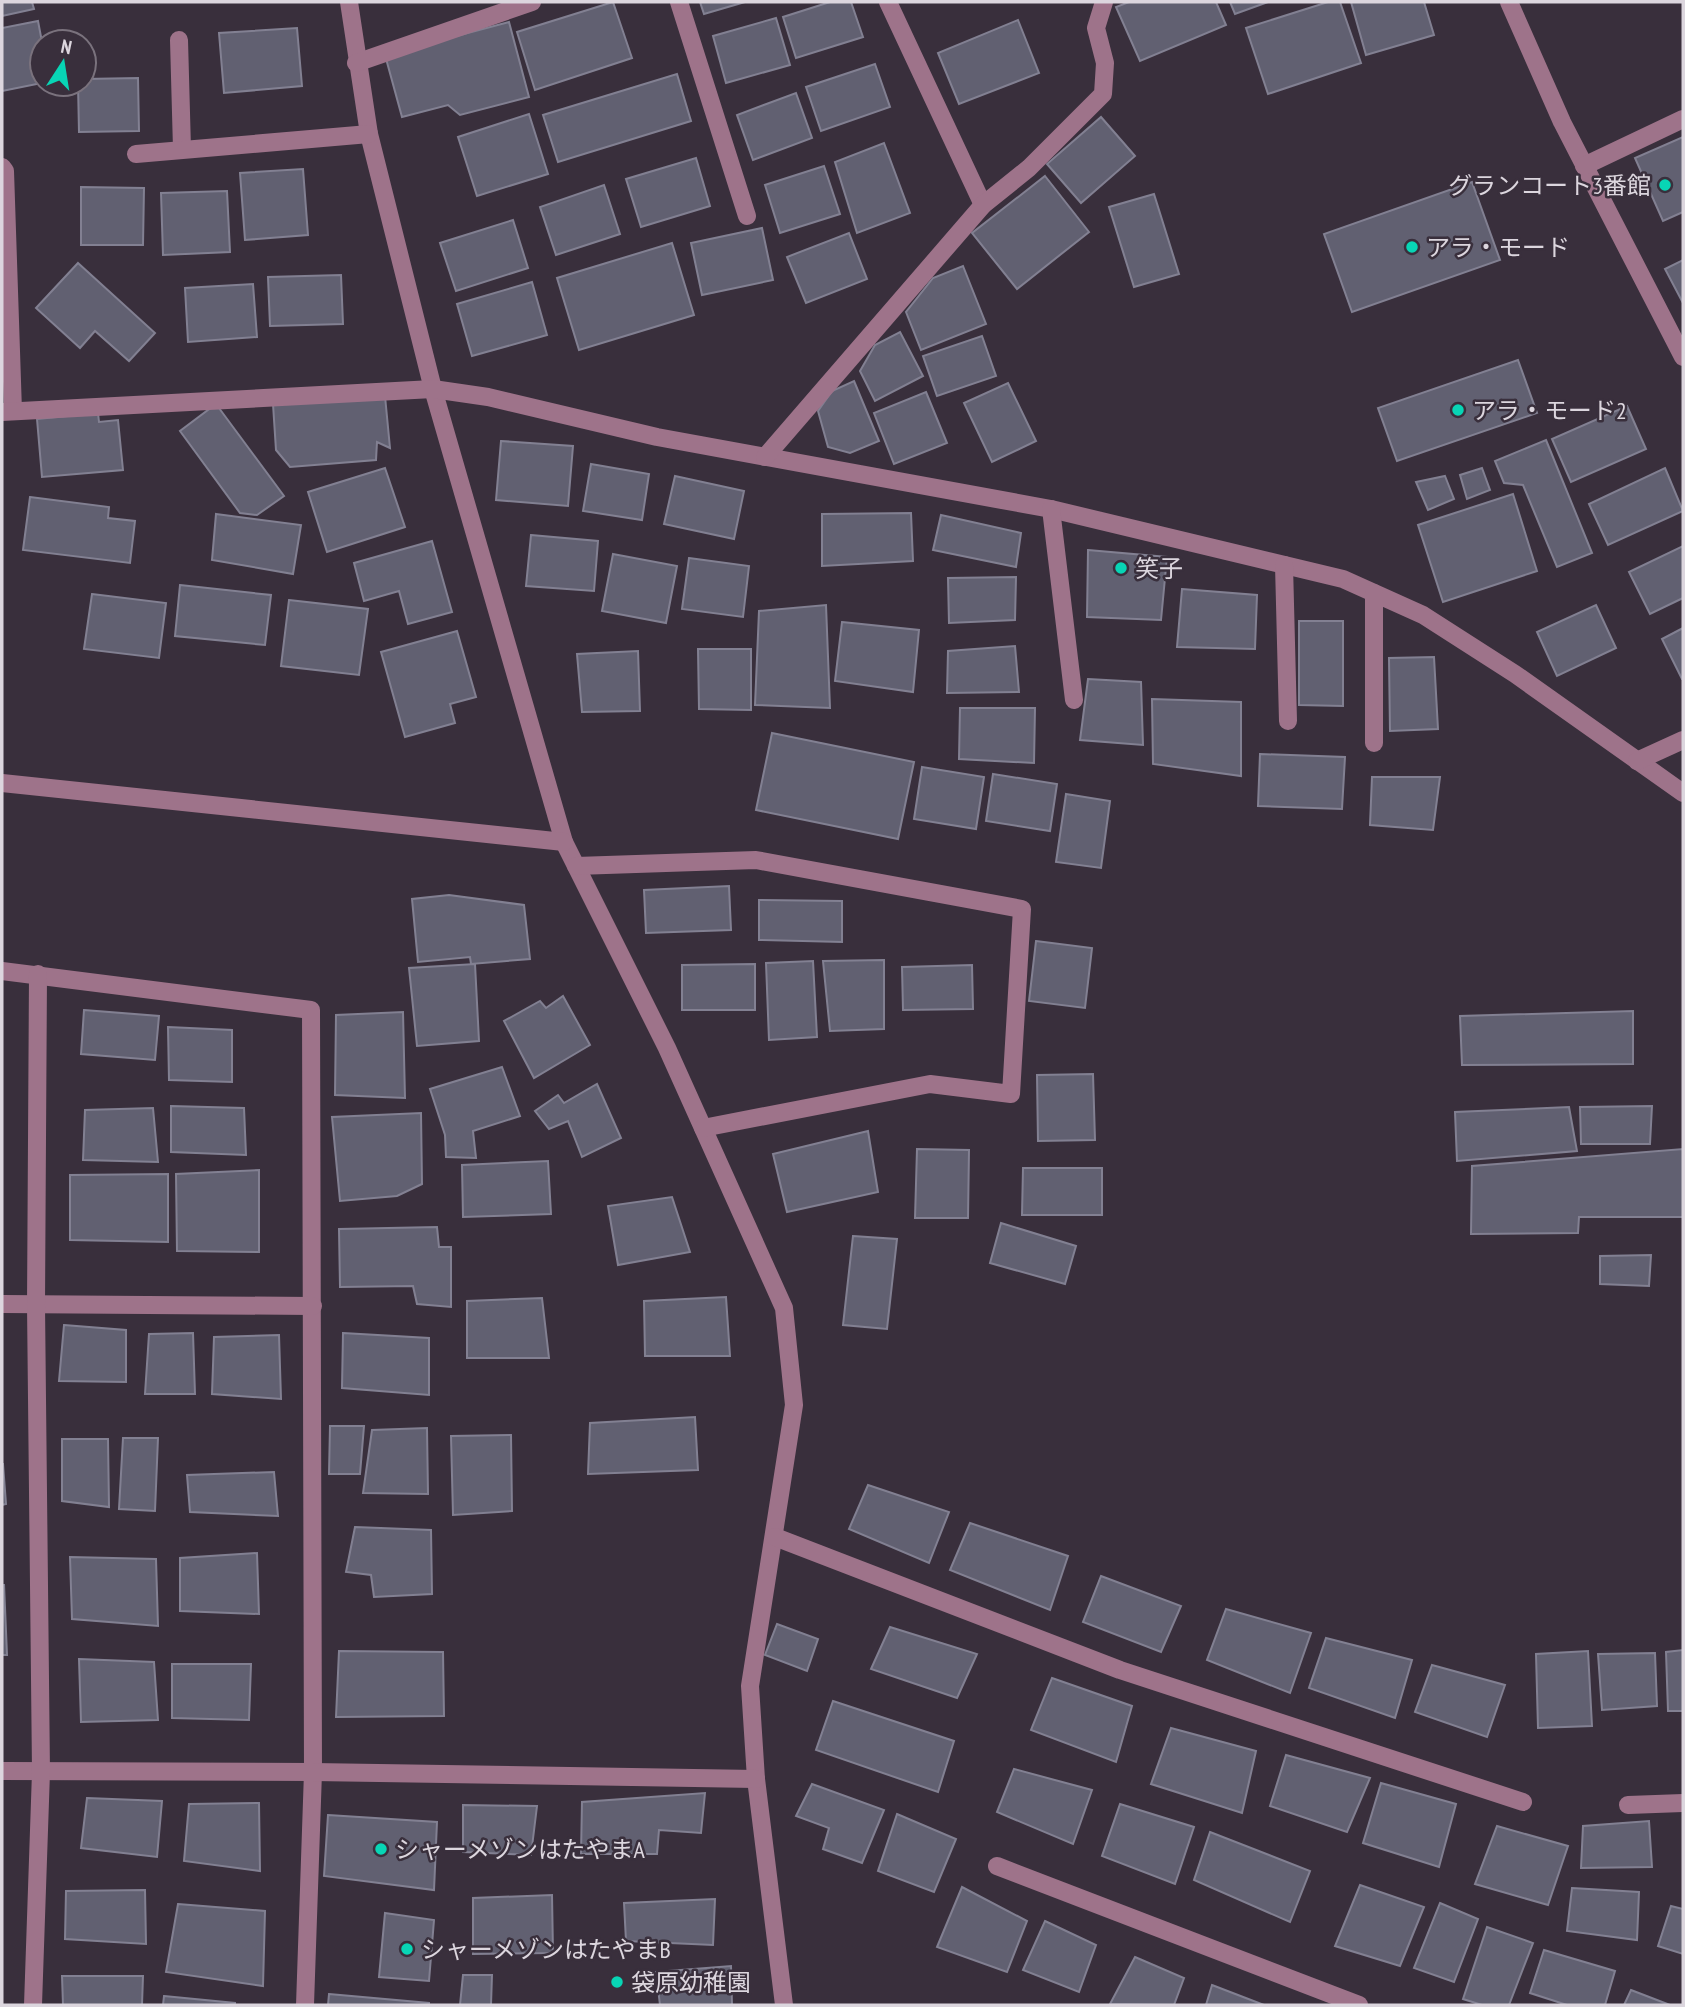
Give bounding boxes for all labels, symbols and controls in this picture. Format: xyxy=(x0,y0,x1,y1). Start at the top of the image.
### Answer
north arrow xyxy=(28,28,98,98)
text: N xyxy=(59,34,74,59)
place label: グランコート3番館 xyxy=(1448,170,1651,201)
marker: グランコート3番館 xyxy=(1657,177,1673,193)
place label: アラ・モード xyxy=(1426,232,1570,263)
marker: アラ・モード xyxy=(1404,239,1420,255)
place label: アラ・モード2 xyxy=(1472,395,1627,426)
marker: アラ・モード2 xyxy=(1450,402,1466,418)
place label: 笑子 xyxy=(1135,553,1183,584)
marker: 笑子 xyxy=(1113,560,1129,576)
place label: シャーメゾンはたやまA xyxy=(395,1834,646,1865)
marker: シャーメゾンはたやまA xyxy=(373,1841,389,1857)
place label: シャーメゾンはたやまB xyxy=(421,1934,671,1965)
marker: シャーメゾンはたやまB xyxy=(399,1941,415,1957)
place label: 袋原幼稚園 xyxy=(631,1967,751,1998)
marker: 袋原幼稚園 xyxy=(609,1974,625,1990)

